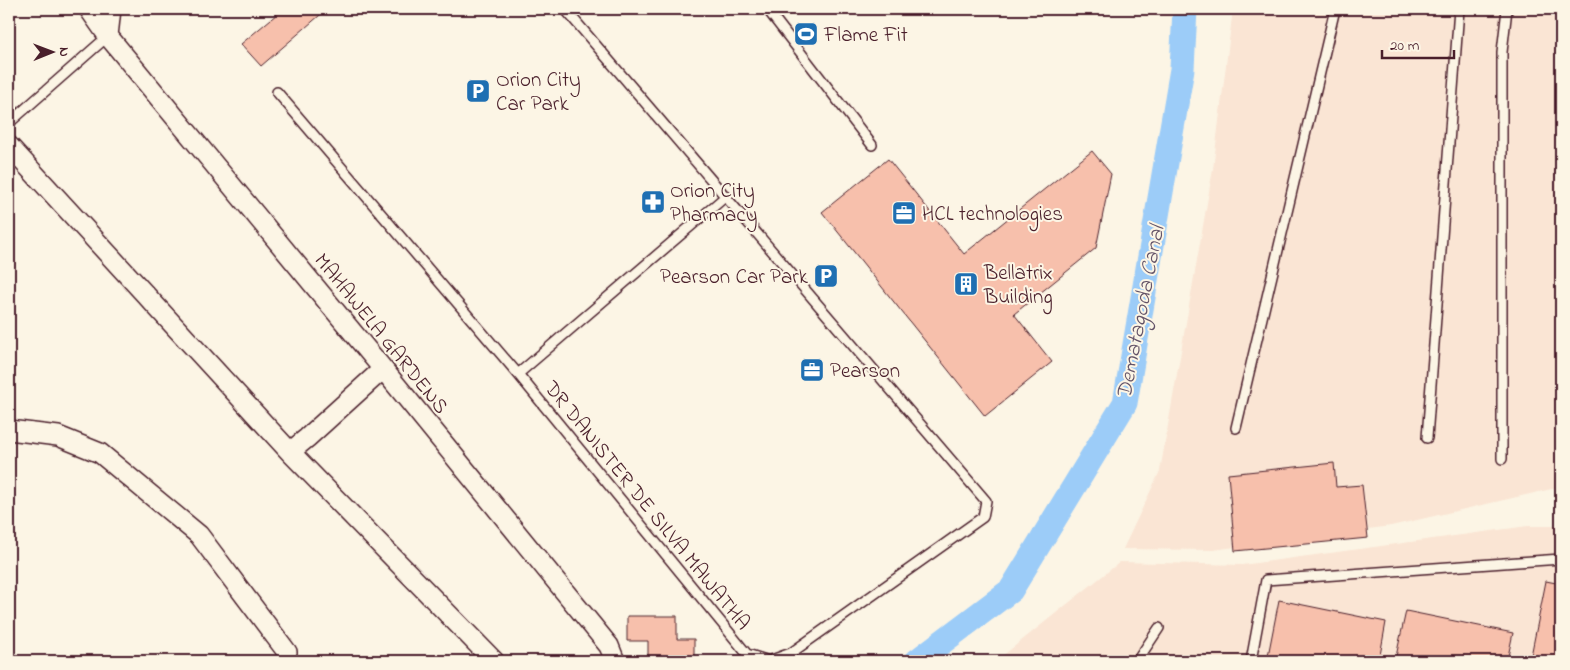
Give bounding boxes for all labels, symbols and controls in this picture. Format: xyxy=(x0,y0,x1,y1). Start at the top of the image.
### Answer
sports icon: Flame Fit xyxy=(793,21,819,47)
place label: Flame Fit xyxy=(823,21,908,51)
north arrow xyxy=(28,28,78,78)
scale bar xyxy=(1382,28,1455,60)
text: 20 m xyxy=(1390,35,1420,57)
text: N xyxy=(53,47,74,57)
place label: Orion City Car Park xyxy=(496,66,581,120)
parking icon: Orion City Car Park xyxy=(465,78,491,104)
place label: Orion City Pharmacy xyxy=(670,177,757,233)
pharmacy icon: Orion City Pharmacy xyxy=(640,189,666,215)
office icon: HCL technologies xyxy=(891,200,917,226)
place label: HCL technologies xyxy=(922,200,1063,232)
water label: Dematagoda Canal xyxy=(1109,221,1175,402)
street label: MAHAWELA GARDENS xyxy=(306,247,455,421)
place label: Bellatrix Building xyxy=(983,259,1053,315)
place label: Pearson Car Park xyxy=(660,263,809,293)
parking icon: Pearson Car Park xyxy=(813,263,839,289)
building icon: Bellatrix Building xyxy=(953,271,979,297)
office icon: Pearson xyxy=(799,357,825,383)
place label: Pearson xyxy=(830,357,900,387)
street label: DR DANISTER DE SILVA MAWATHA xyxy=(536,374,757,637)

